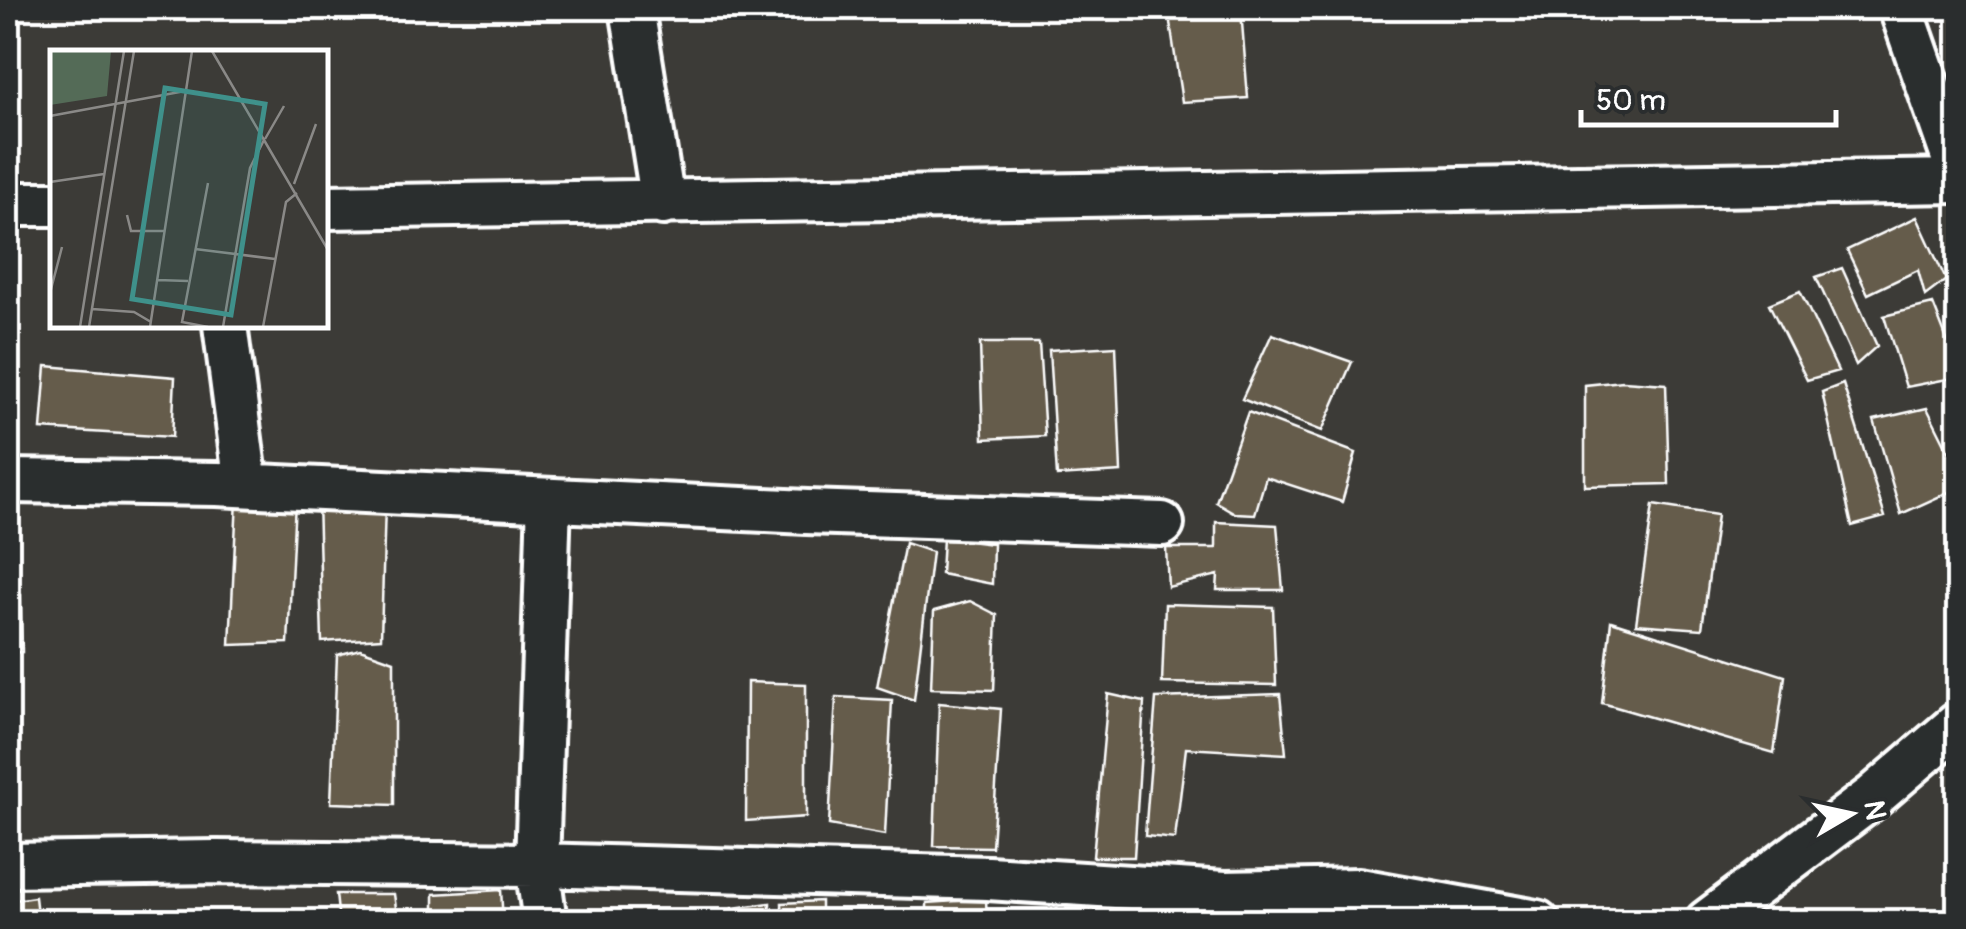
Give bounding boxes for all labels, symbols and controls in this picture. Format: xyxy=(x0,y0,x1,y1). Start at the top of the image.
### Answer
inset map xyxy=(50,50,328,328)
scale bar xyxy=(1581,65,1836,127)
text: 50 m xyxy=(1596,82,1666,119)
north arrow xyxy=(1801,764,1901,864)
text: N xyxy=(1855,798,1893,822)

